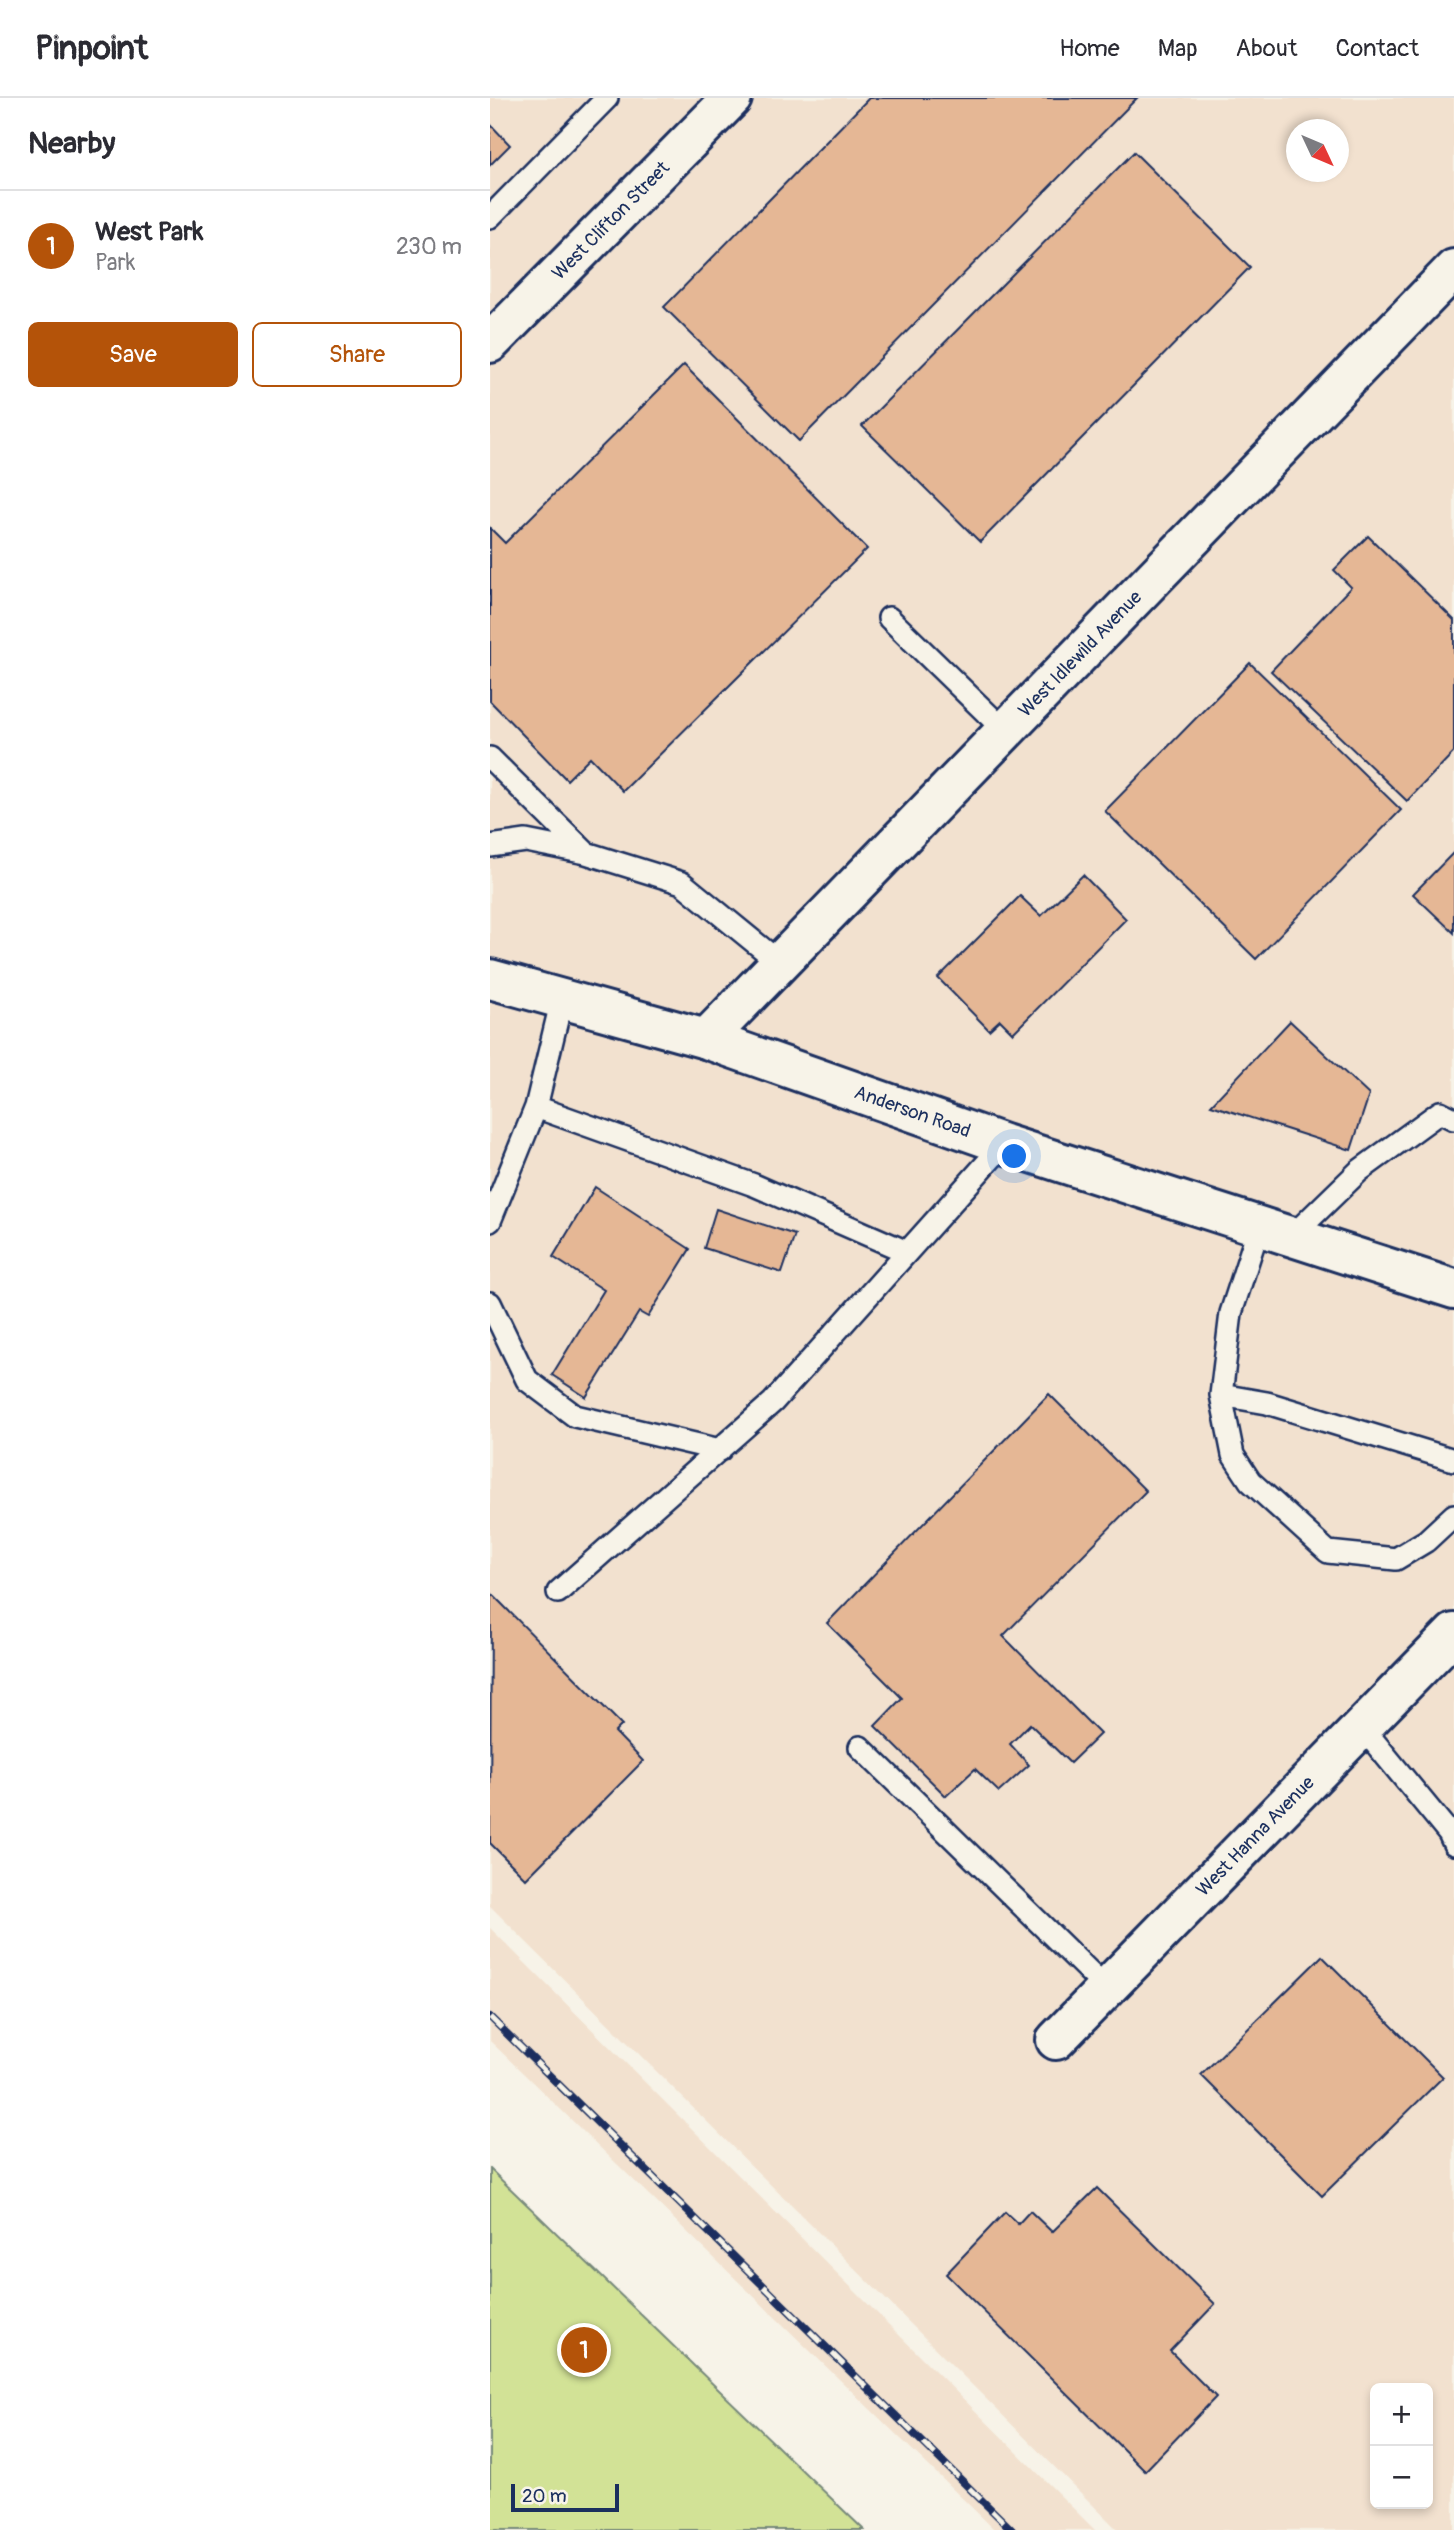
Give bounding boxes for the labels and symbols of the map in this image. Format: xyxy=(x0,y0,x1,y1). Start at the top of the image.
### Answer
north arrow xyxy=(1286,119,1349,182)
street label: West Clifton Street xyxy=(547,156,675,285)
street label: West Idlewild Avenue xyxy=(1013,585,1147,722)
street label: Anderson Road xyxy=(851,1080,974,1143)
your location xyxy=(997,1139,1031,1173)
street label: West Hanna Avenue xyxy=(1191,1770,1320,1902)
pin: 1 xyxy=(561,2324,607,2376)
scale bar xyxy=(511,2481,620,2513)

